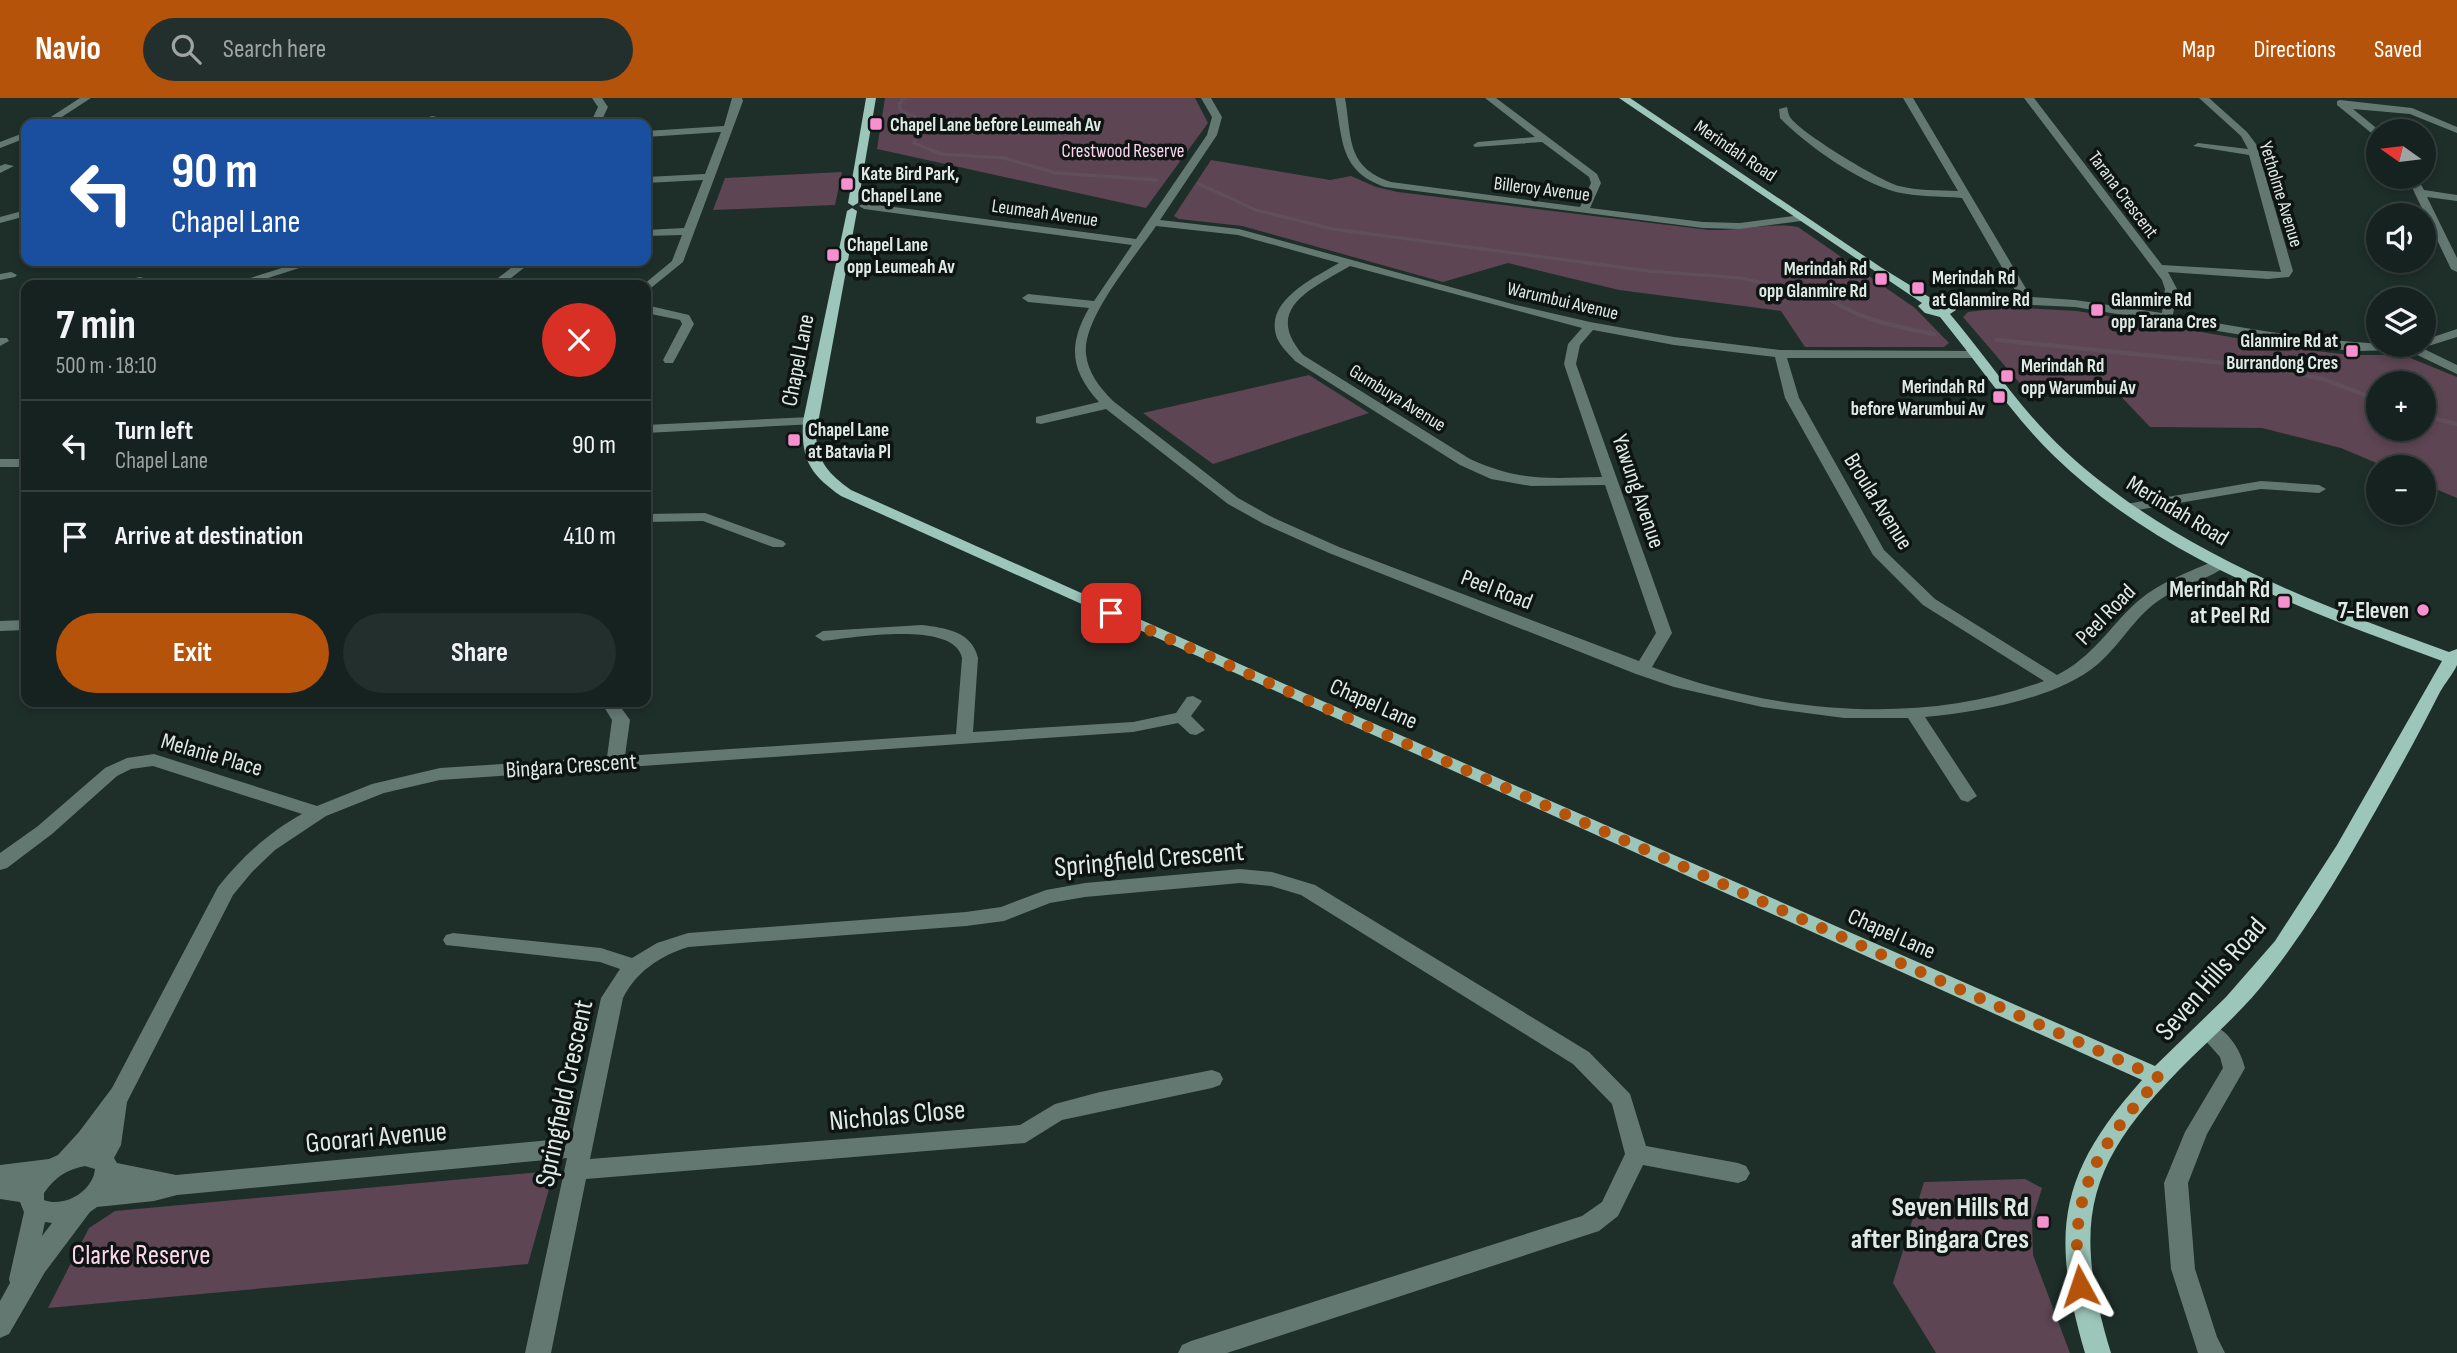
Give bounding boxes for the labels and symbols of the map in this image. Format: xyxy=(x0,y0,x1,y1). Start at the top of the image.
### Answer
place label: Chapel Lane before Leumeah Av xyxy=(890,114,1101,137)
street label: Merindah Road xyxy=(1690,115,1781,187)
marker: Chapel Lane before Leumeah Av xyxy=(868,116,884,132)
north arrow xyxy=(2366,119,2436,189)
street label: Yetholme Avenue xyxy=(2254,139,2308,250)
park label: Crestwood Reserve xyxy=(1062,140,1184,163)
street label: Tarana Crescent xyxy=(2083,147,2163,243)
place label: Kate Bird Park, Chapel Lane xyxy=(861,163,960,208)
street label: Billeroy Avenue xyxy=(1493,172,1591,207)
marker: Kate Bird Park, Chapel Lane xyxy=(839,176,855,192)
street label: Leumeah Avenue xyxy=(990,195,1099,232)
place label: Chapel Lane opp Leumeah Av xyxy=(847,234,955,279)
marker: Chapel Lane opp Leumeah Av xyxy=(825,247,841,263)
place label: Merindah Rd opp Glanmire Rd xyxy=(1759,258,1867,303)
place label: Merindah Rd at Glanmire Rd xyxy=(1932,267,2030,312)
marker: Merindah Rd opp Glanmire Rd xyxy=(1873,271,1889,287)
street label: Warumbui Avenue xyxy=(1505,277,1621,325)
marker: Merindah Rd at Glanmire Rd xyxy=(1910,280,1926,296)
place label: Glanmire Rd opp Tarana Cres xyxy=(2111,289,2217,334)
marker: Glanmire Rd opp Tarana Cres xyxy=(2089,302,2105,318)
street label: Chapel Lane xyxy=(775,312,821,409)
place label: Glanmire Rd at Burrandong Cres xyxy=(2226,330,2338,375)
marker: Glanmire Rd at Burrandong Cres xyxy=(2344,343,2360,359)
place label: Merindah Rd opp Warumbui Av xyxy=(2021,355,2136,400)
street label: Gumbuya Avenue xyxy=(1345,360,1450,437)
marker: Merindah Rd opp Warumbui Av xyxy=(1999,368,2015,384)
place label: Merindah Rd before Warumbui Av xyxy=(1851,376,1985,421)
marker: Merindah Rd before Warumbui Av xyxy=(1991,389,2007,405)
place label: Chapel Lane at Batavia Pl xyxy=(808,419,891,464)
street label: Yawung Avenue xyxy=(1605,431,1671,552)
marker: Chapel Lane at Batavia Pl xyxy=(786,432,802,448)
street label: Broula Avenue xyxy=(1837,448,1919,555)
street label: Merindah Road xyxy=(2121,470,2234,552)
street label: Peel Road xyxy=(1457,564,1536,616)
place label: Merindah Rd at Peel Rd xyxy=(2169,576,2270,630)
street label: Peel Road xyxy=(2070,578,2142,651)
pin xyxy=(1081,583,1141,643)
marker: Merindah Rd at Peel Rd xyxy=(2276,594,2292,610)
place label: 7-Eleven xyxy=(2338,597,2409,625)
marker: 7-Eleven xyxy=(2415,602,2431,618)
street label: Chapel Lane xyxy=(1325,672,1422,736)
street label: Melanie Place xyxy=(158,727,266,783)
street label: Bingara Crescent xyxy=(505,747,637,785)
street label: Springfield Crescent xyxy=(1053,835,1245,884)
street label: Chapel Lane xyxy=(1843,902,1940,966)
street label: Seven Hills Road xyxy=(2149,911,2274,1047)
street label: Springfield Crescent xyxy=(529,997,600,1190)
street label: Nicholas Close xyxy=(828,1093,967,1138)
street label: Goorari Avenue xyxy=(304,1115,448,1160)
place label: Seven Hills Rd after Bingara Cres xyxy=(1851,1191,2029,1256)
marker: Seven Hills Rd after Bingara Cres xyxy=(2035,1214,2051,1230)
park label: Clarke Reserve xyxy=(72,1239,210,1272)
position arrow xyxy=(2043,1249,2117,1323)

